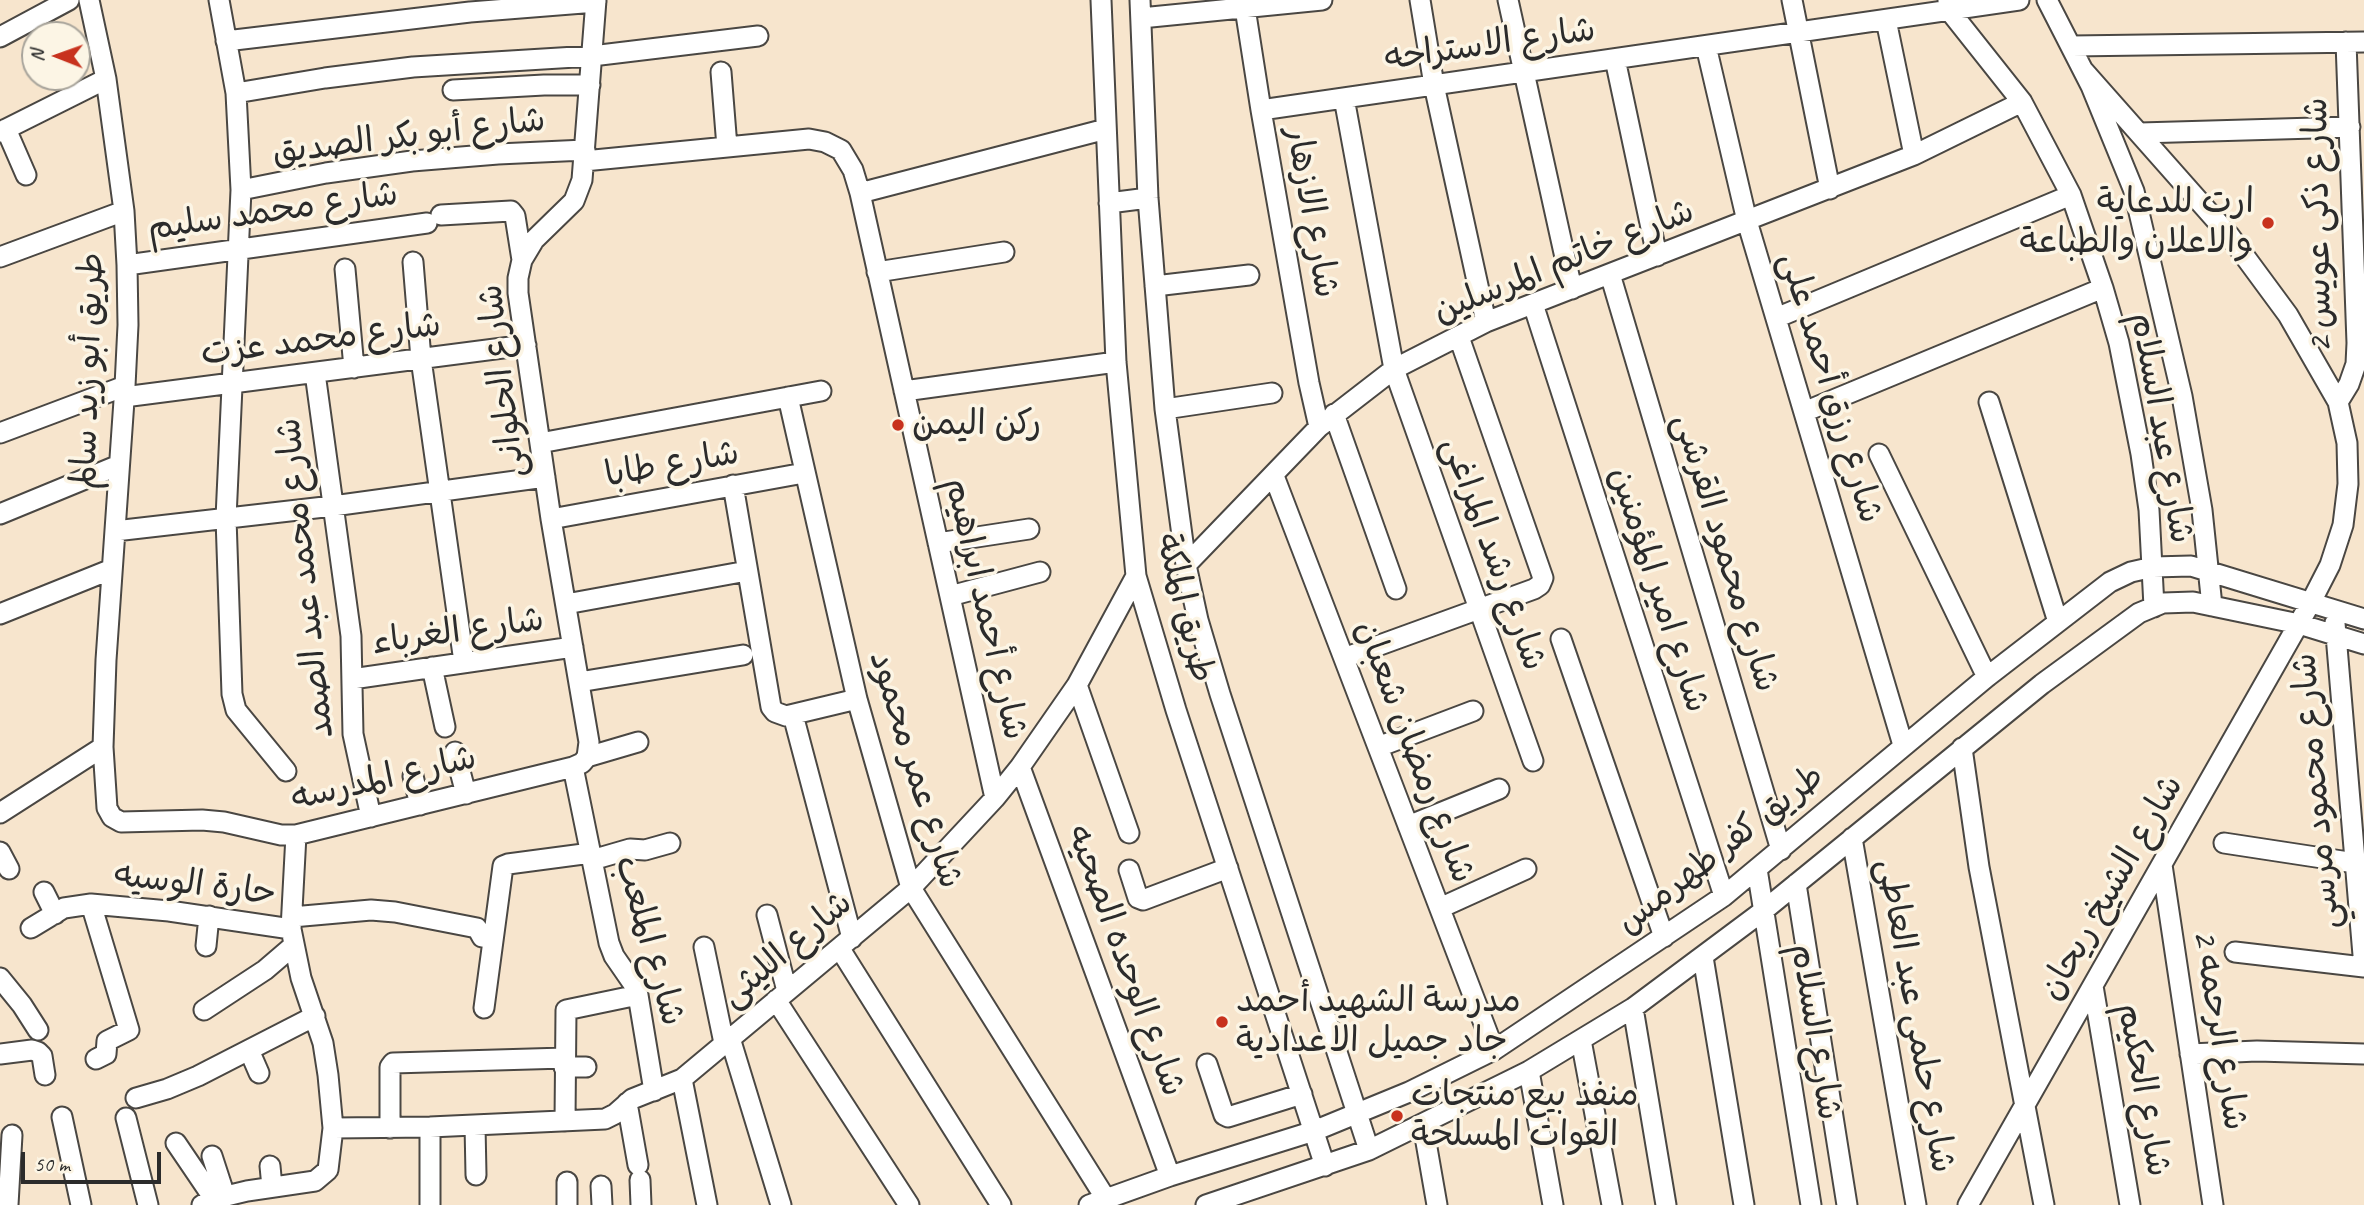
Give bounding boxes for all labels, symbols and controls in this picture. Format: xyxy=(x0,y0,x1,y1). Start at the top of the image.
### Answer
street label: شارع الاستراحه xyxy=(1382,9,1598,81)
north arrow xyxy=(21,21,91,91)
text: N xyxy=(25,50,49,62)
street label: شارع ذكى عويس 2 xyxy=(2296,97,2342,353)
street label: شارع أبو بكر الصديق xyxy=(270,99,548,175)
street label: شارع الازهار xyxy=(1275,123,1347,301)
street label: شارع محمد سليم xyxy=(145,174,401,250)
place label: ارت للدعاية والاعلان والطباعة xyxy=(2019,182,2254,264)
street label: شارع خاتم المرسلين xyxy=(1427,191,1701,333)
marker: ارت للدعاية والاعلان والطباعة xyxy=(2260,215,2276,231)
street label: شارع رزق أحمد على xyxy=(1769,248,1891,528)
street label: طريق أبو زيد سالم xyxy=(64,252,114,490)
street label: شارع الحلوانى xyxy=(470,282,536,480)
street label: شارع محمد عزت xyxy=(199,304,443,376)
street label: شارع عبد السلام xyxy=(2120,309,2202,547)
place label: ركن اليمن xyxy=(912,404,1041,446)
street label: شارع محمود القرشى xyxy=(1663,409,1787,697)
street label: شارع محمد عبد الصمد xyxy=(268,416,344,740)
marker: ركن اليمن xyxy=(890,417,906,433)
street label: شارع رشد المراغى xyxy=(1431,432,1555,676)
street label: شارع طابا xyxy=(601,433,743,497)
street label: شارع امير المؤمنين xyxy=(1599,462,1717,718)
street label: شارع أحمد ابراهيم xyxy=(934,474,1036,744)
street label: طريق الملكة xyxy=(1145,529,1223,687)
street label: شارع الغرباء xyxy=(369,599,547,665)
street label: شارع رمضان شعبان xyxy=(1345,615,1483,889)
street label: شارع عمر محمود xyxy=(859,646,971,894)
street label: شارع محمود مرسي xyxy=(2284,651,2350,931)
street label: شارع المدرسه xyxy=(287,737,481,821)
street label: طريق كفر طهرمس xyxy=(1609,756,1833,944)
street label: شارع الشيخ ريحان xyxy=(2031,768,2193,1008)
street label: شارع الوحده الصحيه xyxy=(1056,820,1194,1102)
street label: شارع الملعب xyxy=(605,851,693,1031)
street label: حارة الوسيه xyxy=(111,854,279,916)
street label: شارع حلمى عبد العاطى xyxy=(1867,856,1963,1176)
street label: شارع الليثى xyxy=(713,883,861,1017)
street label: شارع الرحمه 2 xyxy=(2182,927,2256,1133)
street label: شارع السلام xyxy=(1780,941,1850,1123)
place label: مدرسة الشهيد أحمد جاد جميل الاعدادية xyxy=(1236,981,1521,1063)
street label: شارع الحكيم xyxy=(2107,1000,2179,1180)
marker: مدرسة الشهيد أحمد جاد جميل الاعدادية xyxy=(1214,1014,1230,1030)
place label: منفذ بيع منتجات القوات المسلحة xyxy=(1411,1075,1639,1157)
marker: منفذ بيع منتجات القوات المسلحة xyxy=(1389,1108,1405,1124)
scale bar xyxy=(24,1138,164,1182)
text: 50 m xyxy=(34,1151,70,1177)

